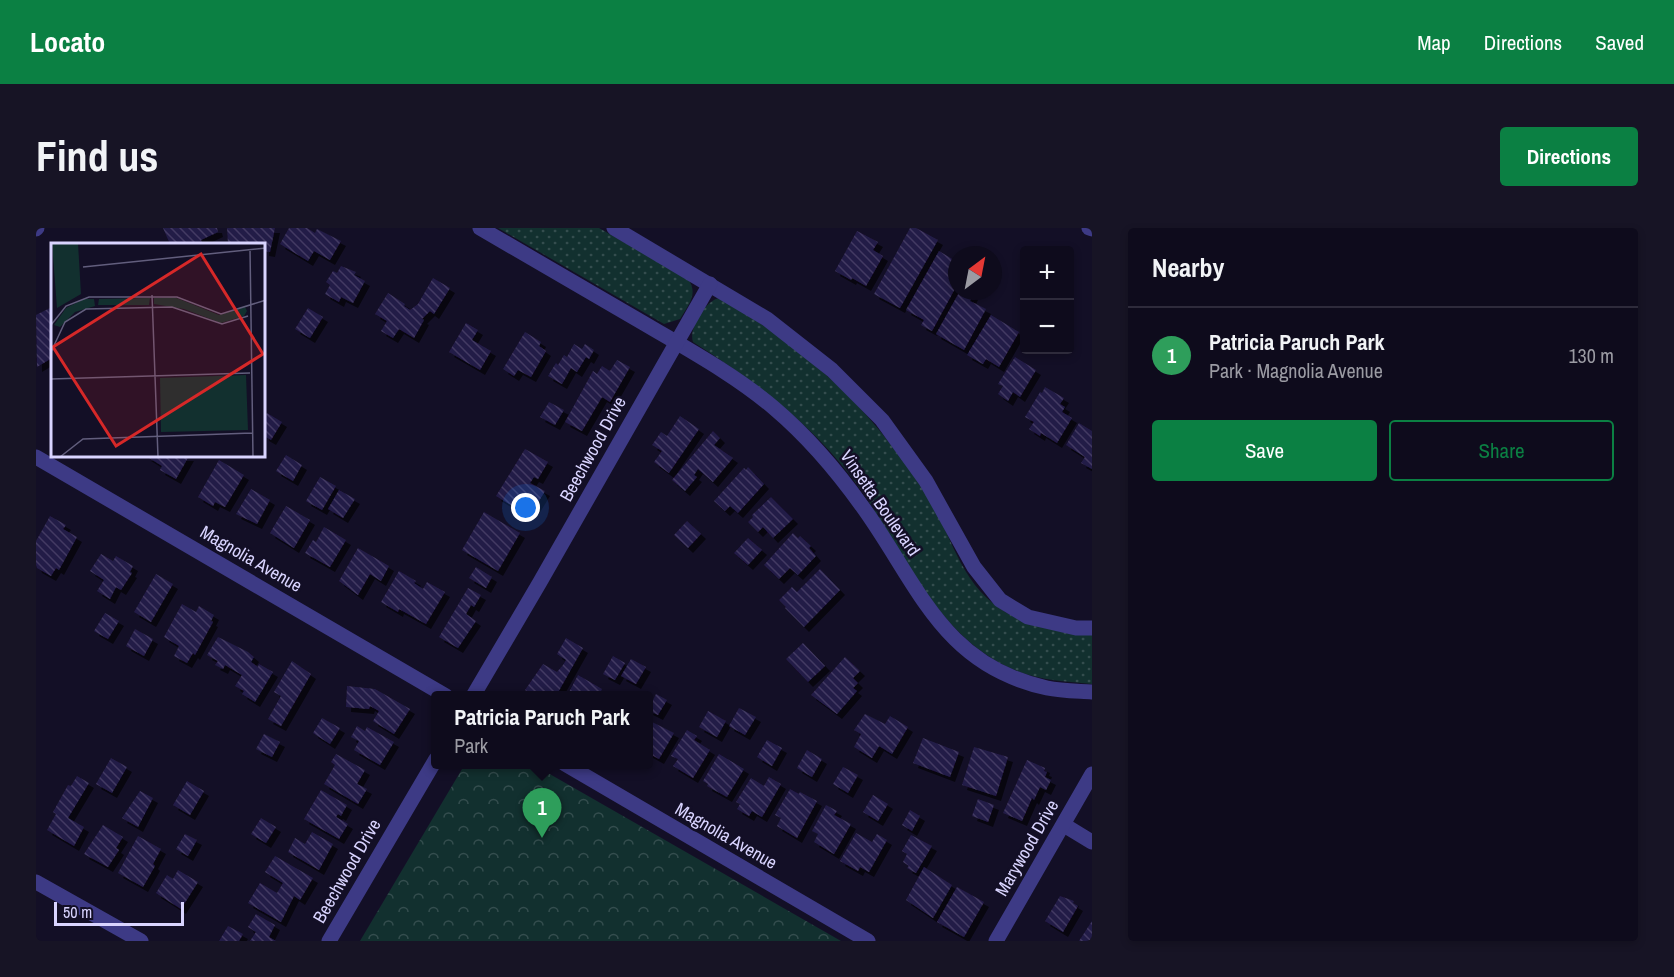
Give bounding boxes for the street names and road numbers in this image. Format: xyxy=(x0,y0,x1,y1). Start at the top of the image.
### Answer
street label: Beechwood Drive xyxy=(553,392,632,506)
street label: Vinsetta Boulevard xyxy=(834,445,926,561)
street label: Magnolia Avenue xyxy=(196,519,307,598)
street label: Marywood Drive xyxy=(989,795,1064,901)
street label: Magnolia Avenue xyxy=(671,796,782,875)
street label: Beechwood Drive xyxy=(307,814,387,927)

